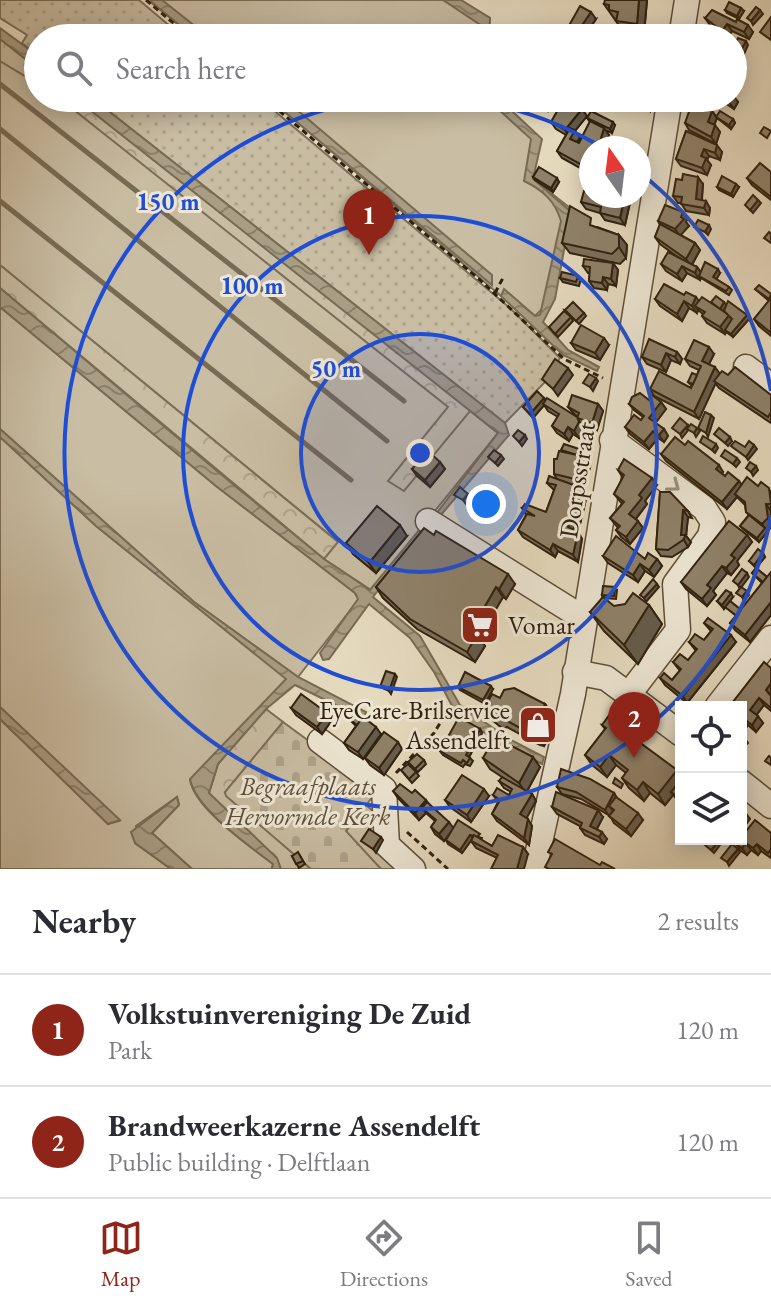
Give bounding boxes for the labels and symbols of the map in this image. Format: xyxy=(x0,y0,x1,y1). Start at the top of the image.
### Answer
north arrow xyxy=(579,136,651,208)
text: 150 m xyxy=(136,186,200,217)
pin: 1 xyxy=(343,189,395,255)
text: 100 m xyxy=(220,270,284,301)
text: 50 m xyxy=(311,353,361,384)
street label: Dorpsstraat xyxy=(551,419,603,541)
centre of rings xyxy=(406,439,434,467)
one-way arrow xyxy=(665,477,680,491)
your location xyxy=(466,484,506,524)
supermarket icon: Vomar xyxy=(459,604,501,646)
place label: Vomar xyxy=(508,608,575,642)
pin: 2 xyxy=(608,692,660,758)
place label: EyeCare-Brilservice Assendelft xyxy=(319,693,510,757)
shop icon: EyeCare-Brilservice Assendelft xyxy=(517,704,559,746)
park label: Begraafplaats Hervormde Kerk xyxy=(224,769,391,833)

